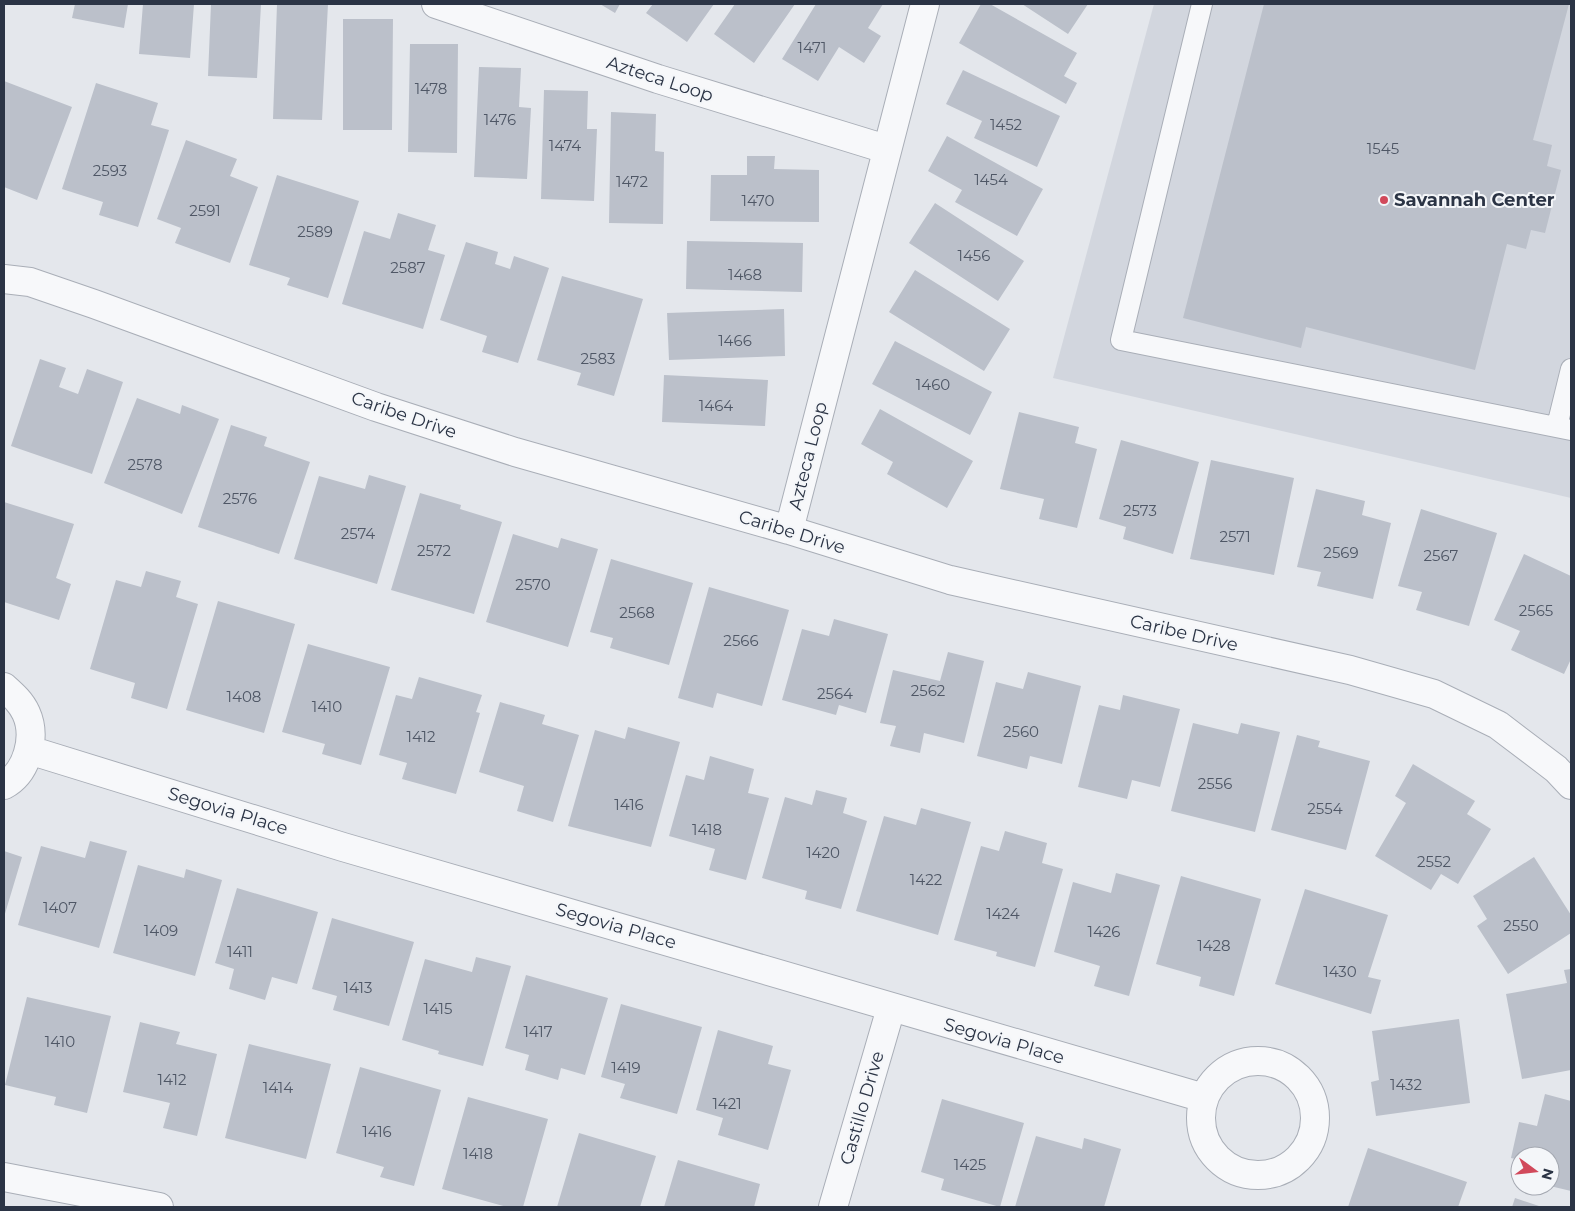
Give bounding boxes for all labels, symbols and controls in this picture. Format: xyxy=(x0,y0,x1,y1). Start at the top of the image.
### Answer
house number: 1471 xyxy=(798,38,826,57)
street label: Azteca Loop xyxy=(604,51,716,107)
house number: 1478 xyxy=(415,79,447,98)
house number: 1476 xyxy=(484,110,516,129)
house number: 1452 xyxy=(990,115,1022,134)
house number: 1474 xyxy=(549,136,581,155)
house number: 1545 xyxy=(1367,139,1399,158)
house number: 2593 xyxy=(93,161,127,180)
house number: 1454 xyxy=(974,170,1008,189)
house number: 1472 xyxy=(616,172,648,191)
place label: Savannah Center xyxy=(1394,189,1555,211)
house number: 1470 xyxy=(741,191,775,210)
marker: Savannah Center xyxy=(1378,194,1390,206)
house number: 2591 xyxy=(189,201,221,220)
house number: 2589 xyxy=(297,222,333,241)
house number: 1456 xyxy=(958,246,990,265)
house number: 2587 xyxy=(390,258,426,277)
house number: 1468 xyxy=(728,265,762,284)
house number: 1466 xyxy=(718,331,752,350)
house number: 2583 xyxy=(580,349,616,368)
house number: 1460 xyxy=(916,375,950,394)
street label: Caribe Drive xyxy=(348,387,460,443)
house number: 1464 xyxy=(699,396,733,415)
street label: Azteca Loop xyxy=(784,400,832,512)
house number: 2578 xyxy=(128,455,162,474)
house number: 2576 xyxy=(223,489,257,508)
house number: 2573 xyxy=(1123,501,1157,520)
street label: Caribe Drive xyxy=(736,505,848,559)
house number: 2574 xyxy=(341,524,375,543)
house number: 2571 xyxy=(1219,527,1251,546)
house number: 2572 xyxy=(417,541,451,560)
house number: 2569 xyxy=(1323,543,1359,562)
house number: 2567 xyxy=(1424,546,1459,565)
house number: 2570 xyxy=(515,575,551,594)
house number: 2565 xyxy=(1519,601,1553,620)
house number: 2568 xyxy=(619,603,655,622)
street label: Caribe Drive xyxy=(1128,610,1240,656)
house number: 2566 xyxy=(723,631,759,650)
house number: 2562 xyxy=(911,681,945,700)
house number: 2564 xyxy=(817,684,853,703)
house number: 1408 xyxy=(227,687,261,706)
house number: 1410 xyxy=(312,697,342,716)
house number: 2560 xyxy=(1003,722,1039,741)
house number: 1412 xyxy=(407,727,435,746)
house number: 2556 xyxy=(1198,774,1232,793)
street label: Segovia Place xyxy=(165,782,291,840)
house number: 1416 xyxy=(614,795,644,814)
house number: 2554 xyxy=(1307,799,1343,818)
house number: 1418 xyxy=(692,820,722,839)
house number: 1420 xyxy=(806,843,840,862)
house number: 2552 xyxy=(1417,852,1451,871)
house number: 1422 xyxy=(910,870,942,889)
house number: 1407 xyxy=(43,898,77,917)
street label: Segovia Place xyxy=(553,898,679,954)
house number: 1424 xyxy=(986,904,1020,923)
house number: 2550 xyxy=(1503,916,1539,935)
house number: 1409 xyxy=(144,921,178,940)
house number: 1426 xyxy=(1088,922,1120,941)
house number: 1428 xyxy=(1197,936,1231,955)
house number: 1411 xyxy=(227,942,253,961)
house number: 1430 xyxy=(1323,962,1357,981)
house number: 1413 xyxy=(344,978,372,997)
house number: 1415 xyxy=(424,999,452,1018)
street label: Segovia Place xyxy=(941,1013,1067,1069)
house number: 1417 xyxy=(523,1022,553,1041)
house number: 1410 xyxy=(45,1032,75,1051)
street label: Castillo Drive xyxy=(835,1049,889,1167)
house number: 1419 xyxy=(611,1058,641,1077)
house number: 1412 xyxy=(158,1070,186,1089)
house number: 1432 xyxy=(1390,1075,1422,1094)
house number: 1414 xyxy=(263,1078,293,1097)
house number: 1421 xyxy=(712,1094,742,1113)
house number: 1416 xyxy=(362,1122,392,1141)
house number: 1418 xyxy=(463,1144,493,1163)
north arrow xyxy=(1510,1146,1560,1196)
house number: 1425 xyxy=(954,1155,986,1174)
text: N xyxy=(1537,1167,1558,1182)

